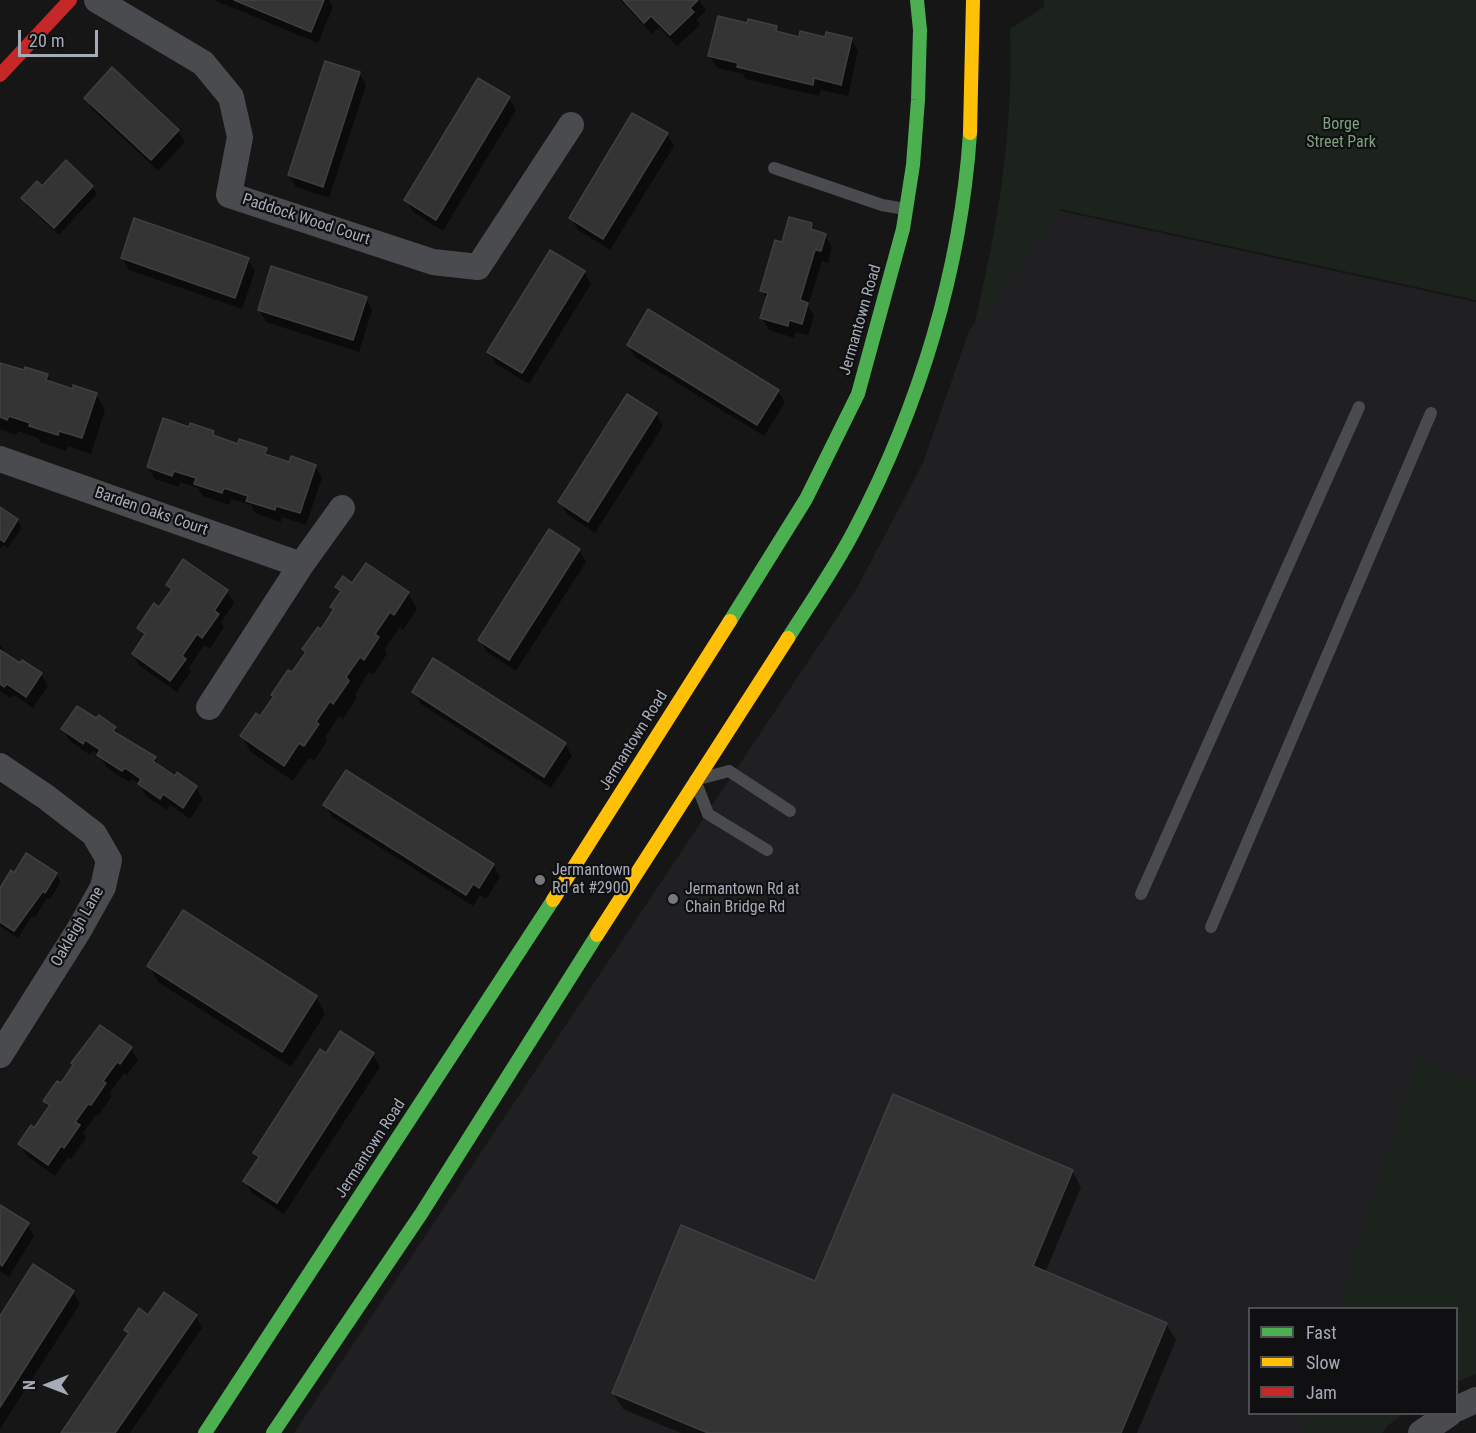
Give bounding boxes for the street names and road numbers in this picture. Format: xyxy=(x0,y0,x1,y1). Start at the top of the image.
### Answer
street label: Paddock Wood Court xyxy=(240,190,372,250)
street label: Jermantown Road xyxy=(836,263,886,377)
street label: Barden Oaks Court xyxy=(92,484,210,540)
street label: Jermantown Road xyxy=(596,688,672,794)
street label: Oakleigh Lane xyxy=(47,884,109,970)
street label: Jermantown Road xyxy=(332,1096,410,1202)

